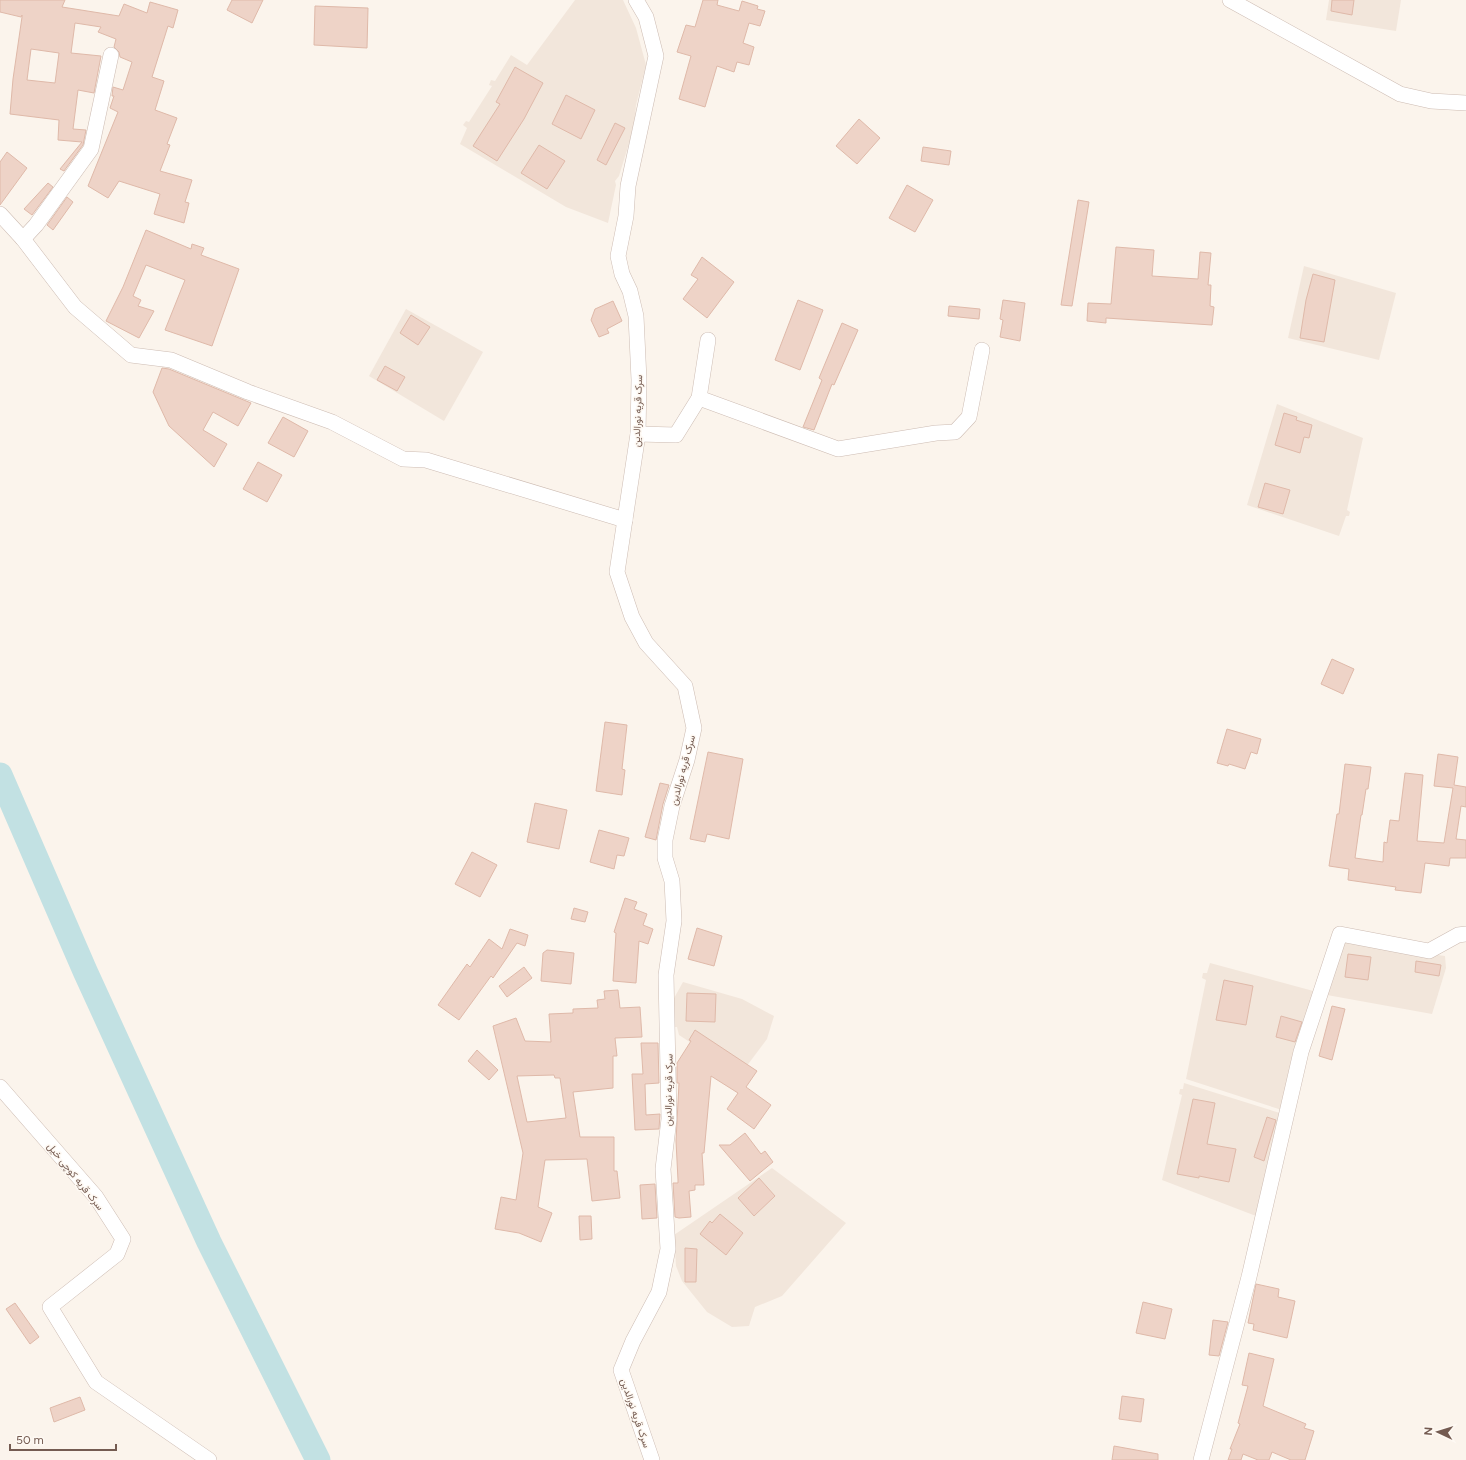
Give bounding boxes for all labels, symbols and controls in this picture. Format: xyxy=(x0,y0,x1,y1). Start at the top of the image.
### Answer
street label: سرک قریه نورالدین xyxy=(630,374,645,447)
street label: سرک قریه نورالدین xyxy=(667,733,698,807)
street label: سرک قریه نورالدین xyxy=(661,1054,676,1126)
street label: سرک قریه کوچی خیل xyxy=(44,1140,107,1213)
street label: سرک قریه نورالدین xyxy=(618,1377,654,1450)
north arrow xyxy=(1418,1412,1458,1452)
scale bar xyxy=(10,1426,116,1452)
text: N xyxy=(1422,1427,1435,1436)
text: 50 m xyxy=(16,1433,44,1447)

